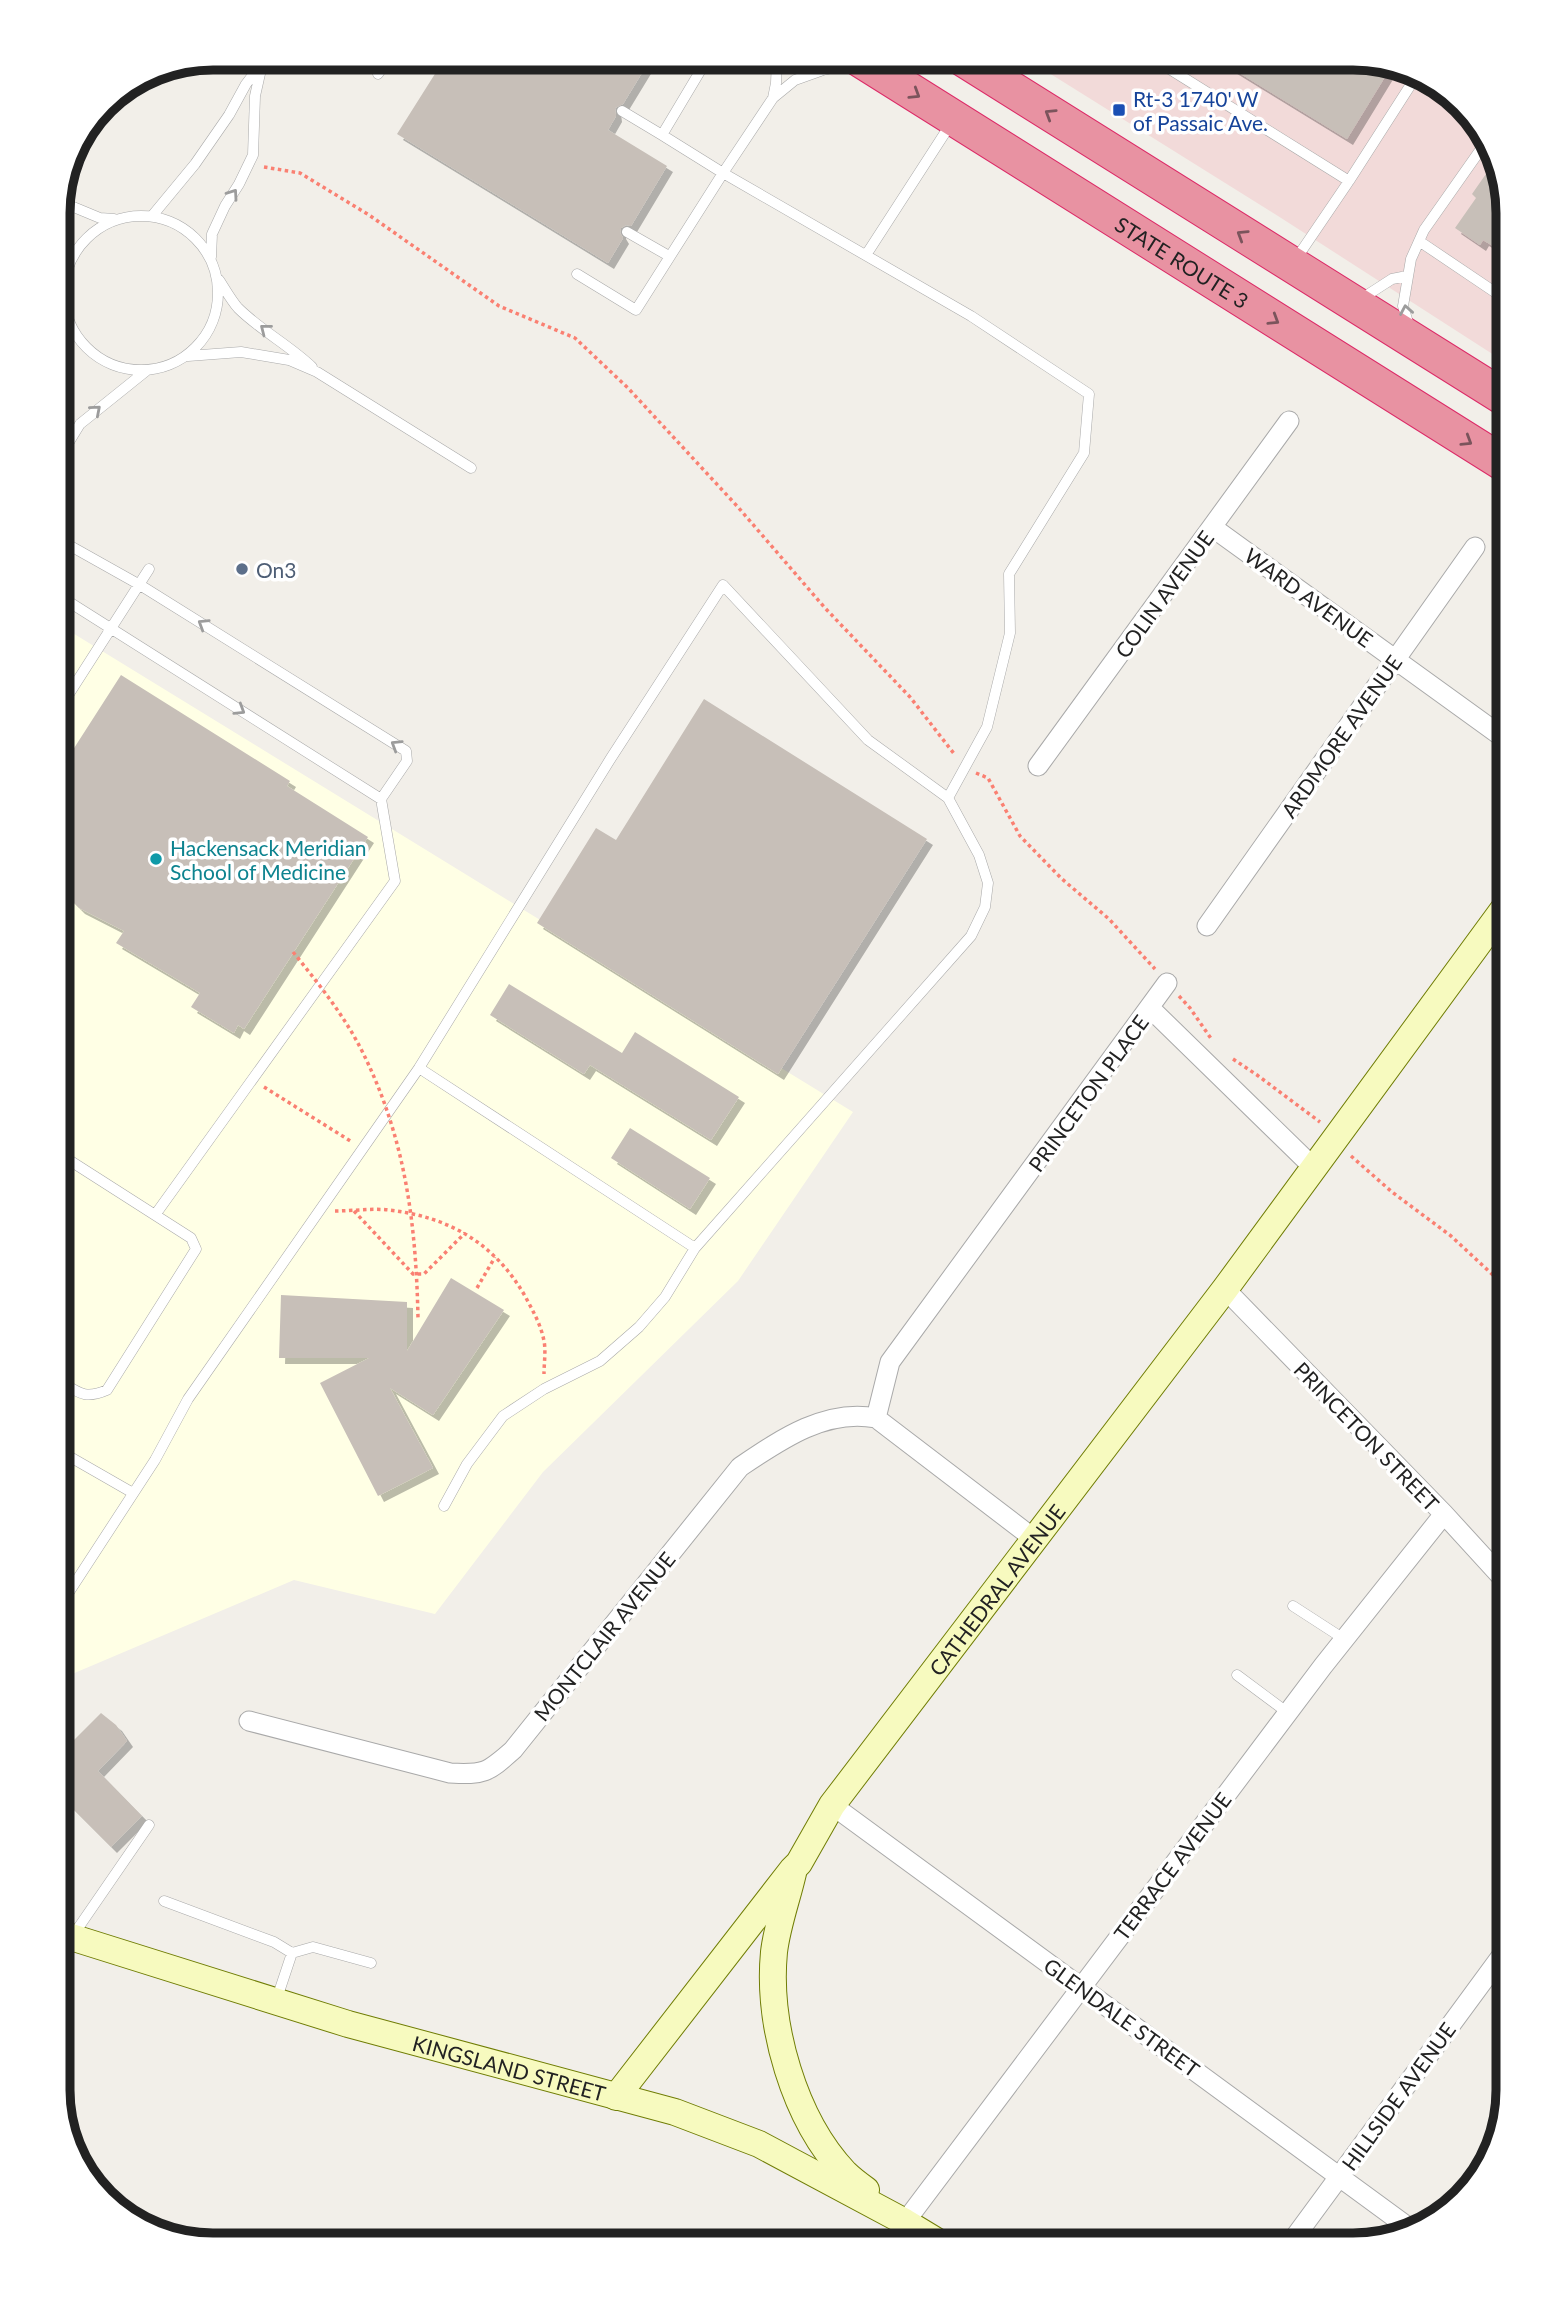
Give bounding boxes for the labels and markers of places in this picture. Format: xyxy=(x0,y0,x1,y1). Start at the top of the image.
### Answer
place label: Rt-3 1740' W of Passaic Ave. xyxy=(1133,86,1268,135)
marker: Rt-3 1740' W of Passaic Ave. xyxy=(1111,102,1127,118)
place label: On3 xyxy=(256,557,297,582)
marker: On3 xyxy=(234,561,250,577)
place label: Hackensack Meridian School of Medicine xyxy=(170,835,367,884)
marker: Hackensack Meridian School of Medicine xyxy=(148,851,164,867)

